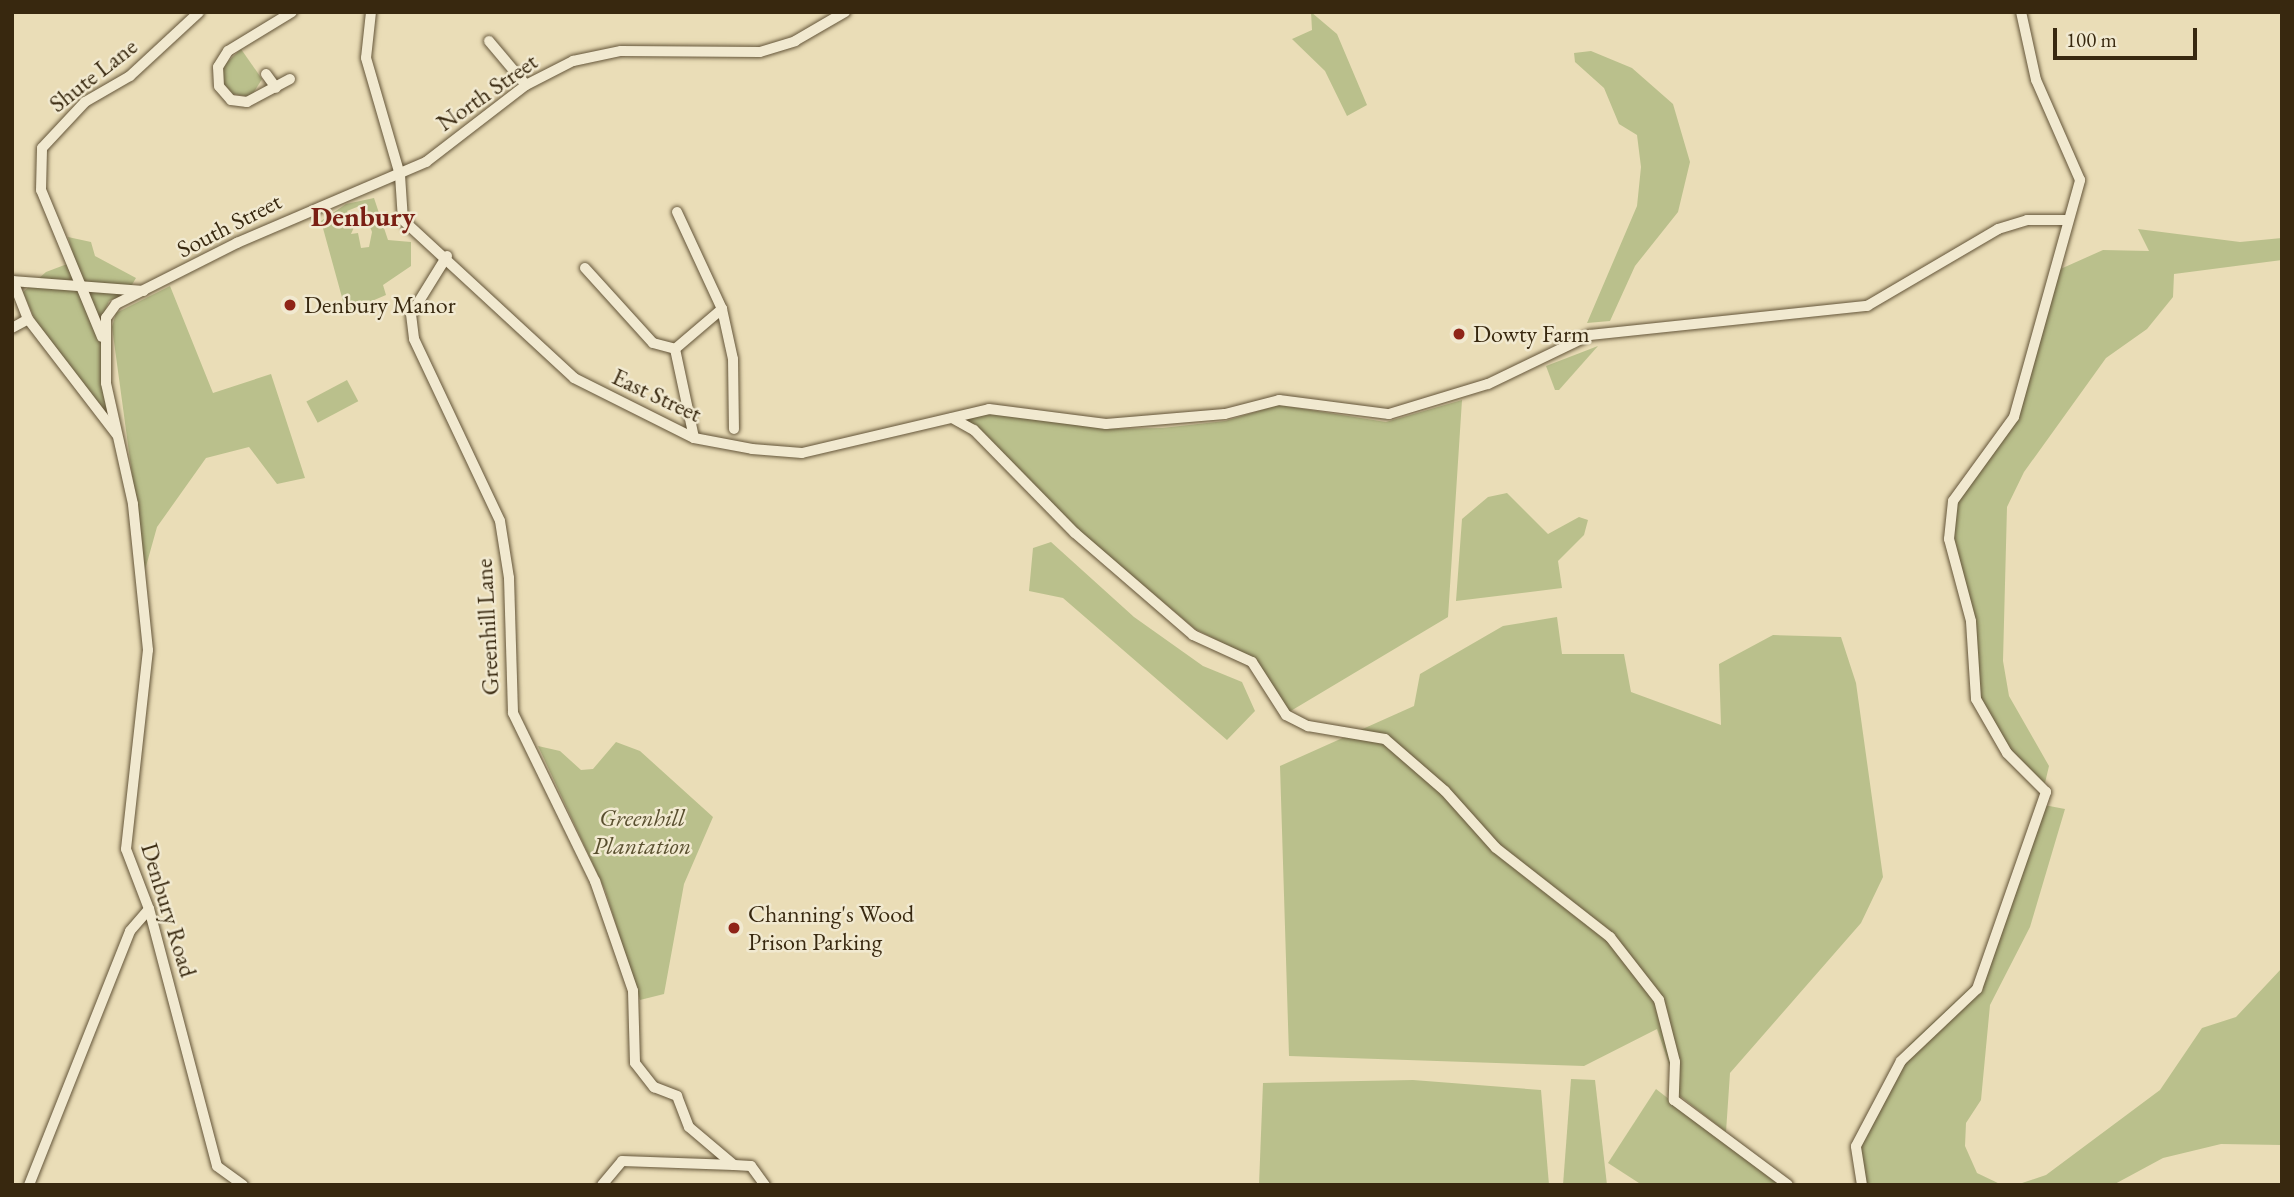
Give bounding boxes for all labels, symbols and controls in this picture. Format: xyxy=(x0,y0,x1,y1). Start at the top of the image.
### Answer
scale bar xyxy=(2056,14,2200,58)
text: 100 m xyxy=(2066,26,2117,53)
street label: Shute Lane xyxy=(43,32,143,118)
street label: North Street xyxy=(431,47,543,137)
street label: South Street xyxy=(172,186,286,264)
district label: Denbury xyxy=(311,199,415,233)
place label: Denbury Manor xyxy=(304,291,456,319)
marker: Denbury Manor xyxy=(282,297,298,313)
place label: Dowty Farm xyxy=(1473,320,1590,348)
marker: Dowty Farm xyxy=(1451,326,1467,342)
street label: East Street xyxy=(608,362,706,428)
street label: Greenhill Lane xyxy=(469,558,505,696)
park label: Greenhill Plantation xyxy=(593,804,691,860)
street label: Denbury Road xyxy=(135,839,203,981)
place label: Channing's Wood Prison Parking xyxy=(748,900,914,956)
marker: Channing's Wood Prison Parking xyxy=(726,920,742,936)

